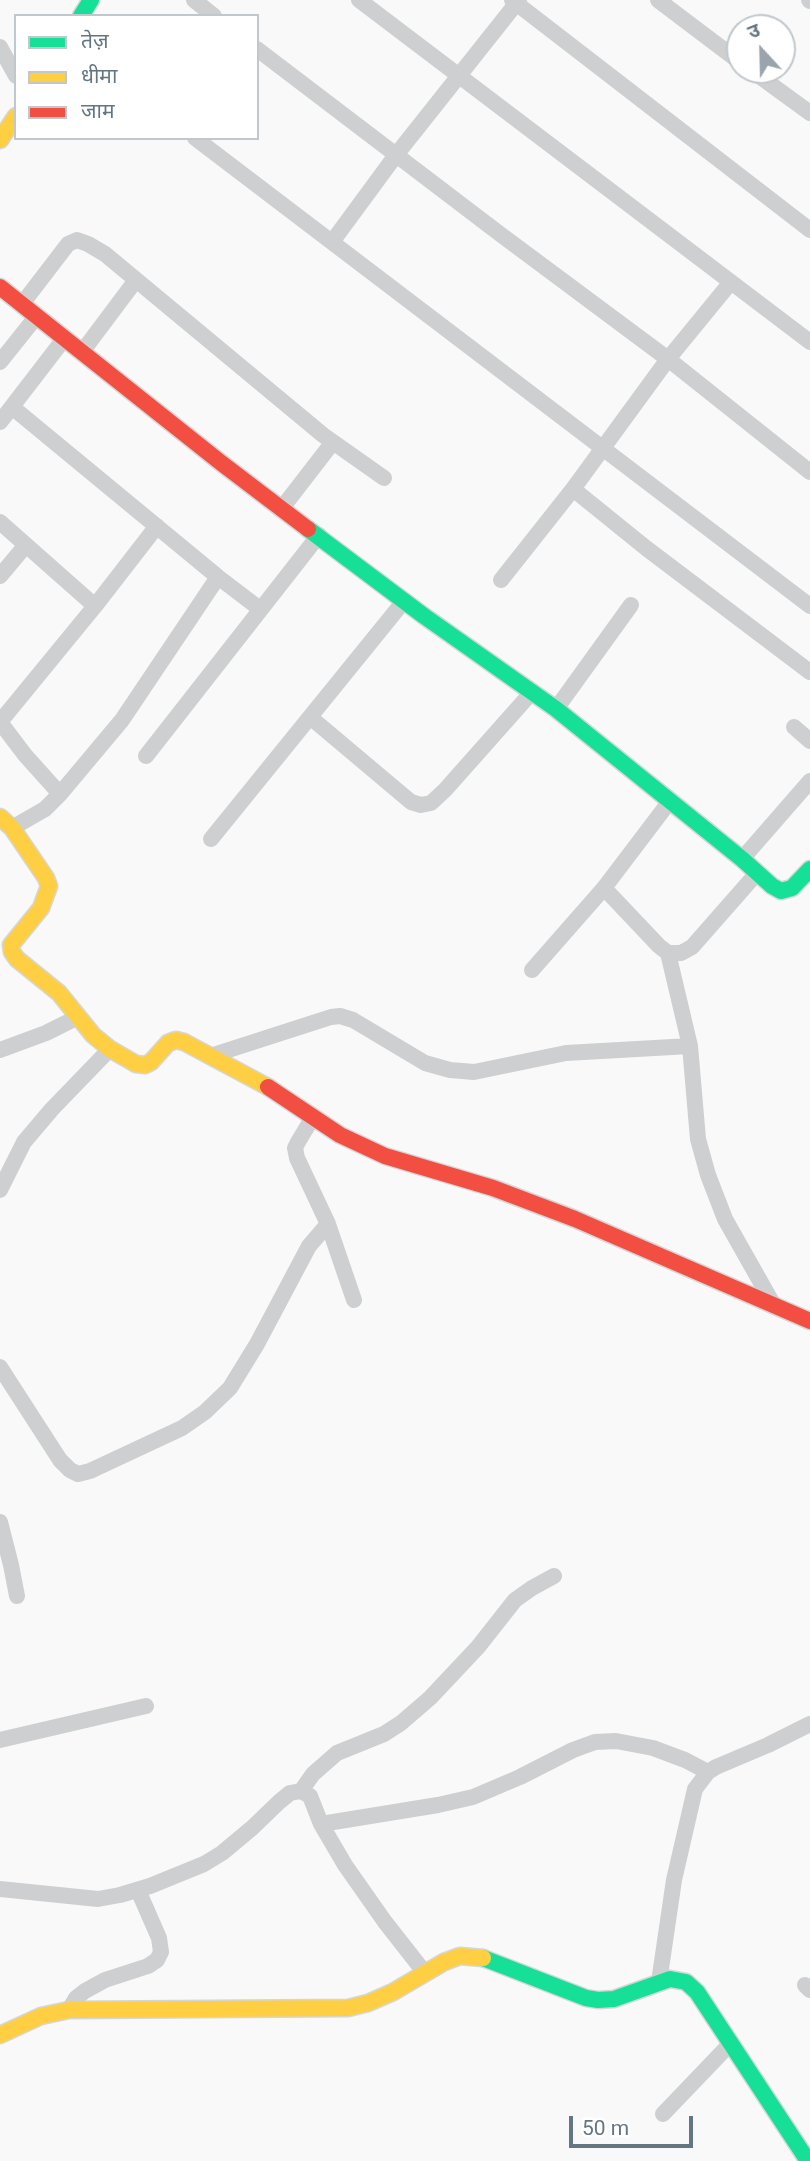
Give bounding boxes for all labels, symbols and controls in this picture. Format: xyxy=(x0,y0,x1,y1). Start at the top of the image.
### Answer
legend xyxy=(14,14,259,140)
north arrow xyxy=(726,14,796,84)
text: उ xyxy=(744,18,763,44)
text: तेज़ xyxy=(81,29,109,53)
text: धीमा xyxy=(81,64,117,88)
text: जाम xyxy=(81,99,115,123)
scale bar xyxy=(572,2102,696,2146)
text: 50 m xyxy=(582,2116,629,2140)

